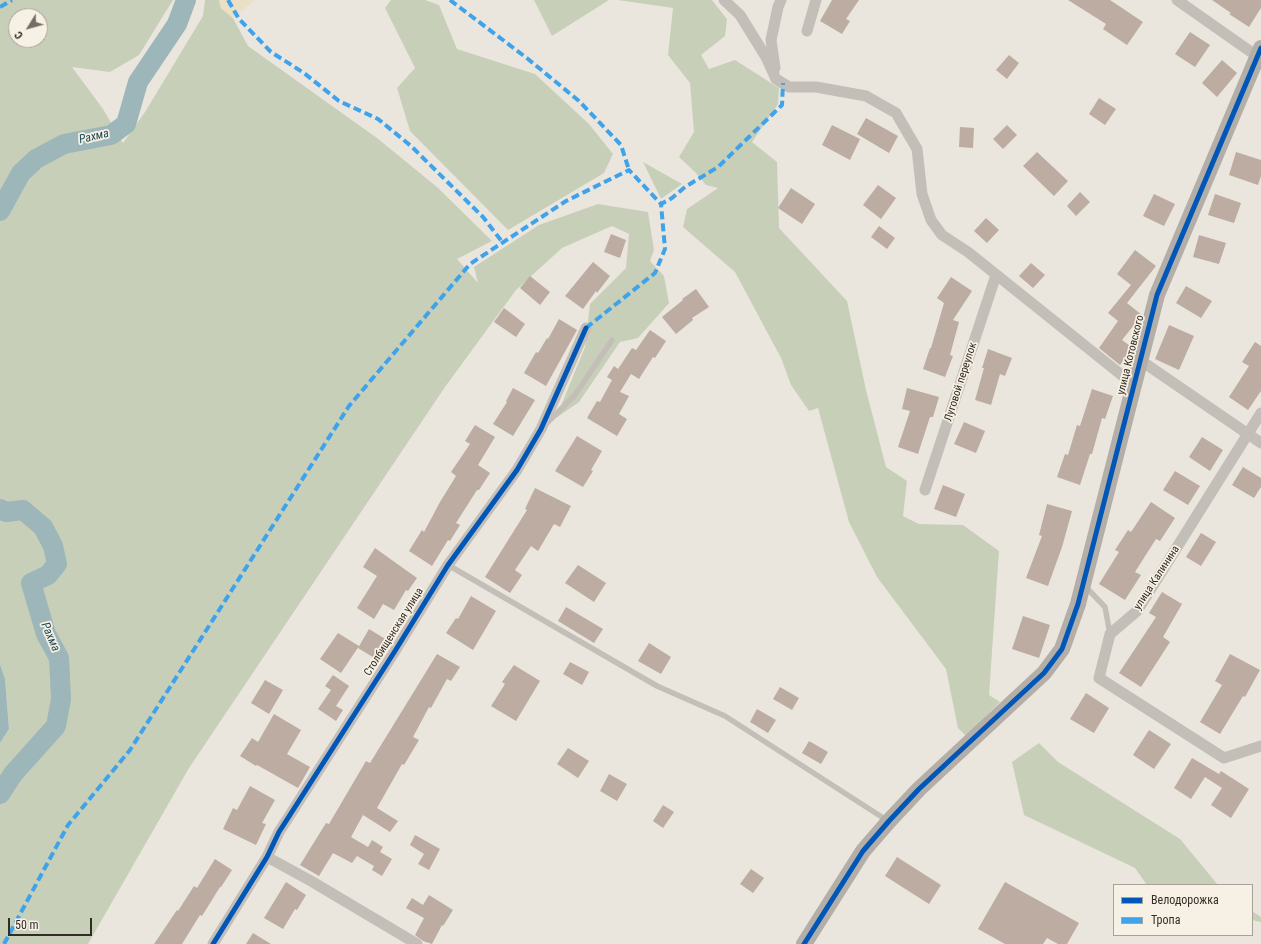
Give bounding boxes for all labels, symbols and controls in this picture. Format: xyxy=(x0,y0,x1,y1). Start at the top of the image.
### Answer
north arrow xyxy=(8,8,48,48)
text: С xyxy=(12,29,26,41)
water label: Рахма xyxy=(78,127,110,147)
street label: улица Котовского xyxy=(1115,314,1147,396)
street label: Луговой переулок xyxy=(942,341,980,423)
street label: улица Калинина xyxy=(1131,543,1183,613)
street label: Столбищенская улица xyxy=(362,585,426,679)
water label: Рахма xyxy=(37,620,63,654)
legend xyxy=(1113,884,1253,936)
text: Велодорожка xyxy=(1151,893,1219,907)
scale bar xyxy=(10,910,94,936)
text: Тропа xyxy=(1151,913,1180,927)
text: 50 m xyxy=(15,918,39,932)

